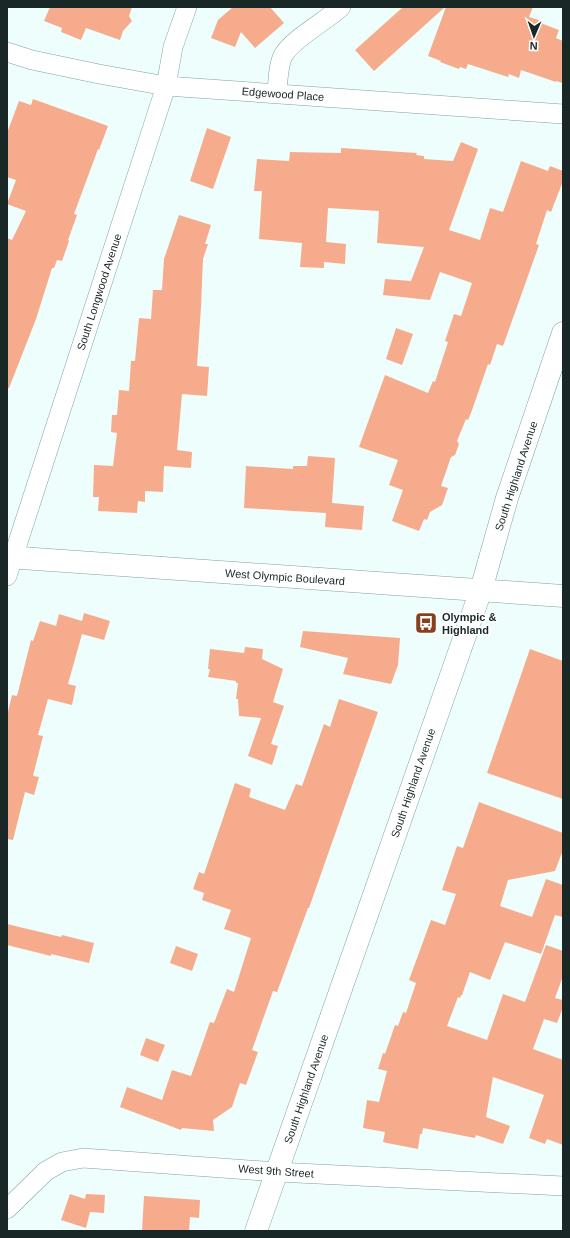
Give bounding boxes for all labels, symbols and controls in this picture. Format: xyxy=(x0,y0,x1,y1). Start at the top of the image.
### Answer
north arrow xyxy=(514,16,554,56)
text: N xyxy=(529,40,538,52)
street label: Edgewood Place xyxy=(241,85,325,103)
street label: South Longwood Avenue xyxy=(74,232,124,352)
street label: South Highland Avenue xyxy=(493,420,539,532)
street label: West Olympic Boulevard xyxy=(225,567,345,587)
bus stop icon: Olympic & Highland xyxy=(413,610,439,636)
place label: Olympic & Highland xyxy=(442,611,496,636)
street label: South Highland Avenue xyxy=(389,727,437,839)
street label: South Highland Avenue xyxy=(282,1033,330,1145)
street label: West 9th Street xyxy=(238,1162,314,1180)

